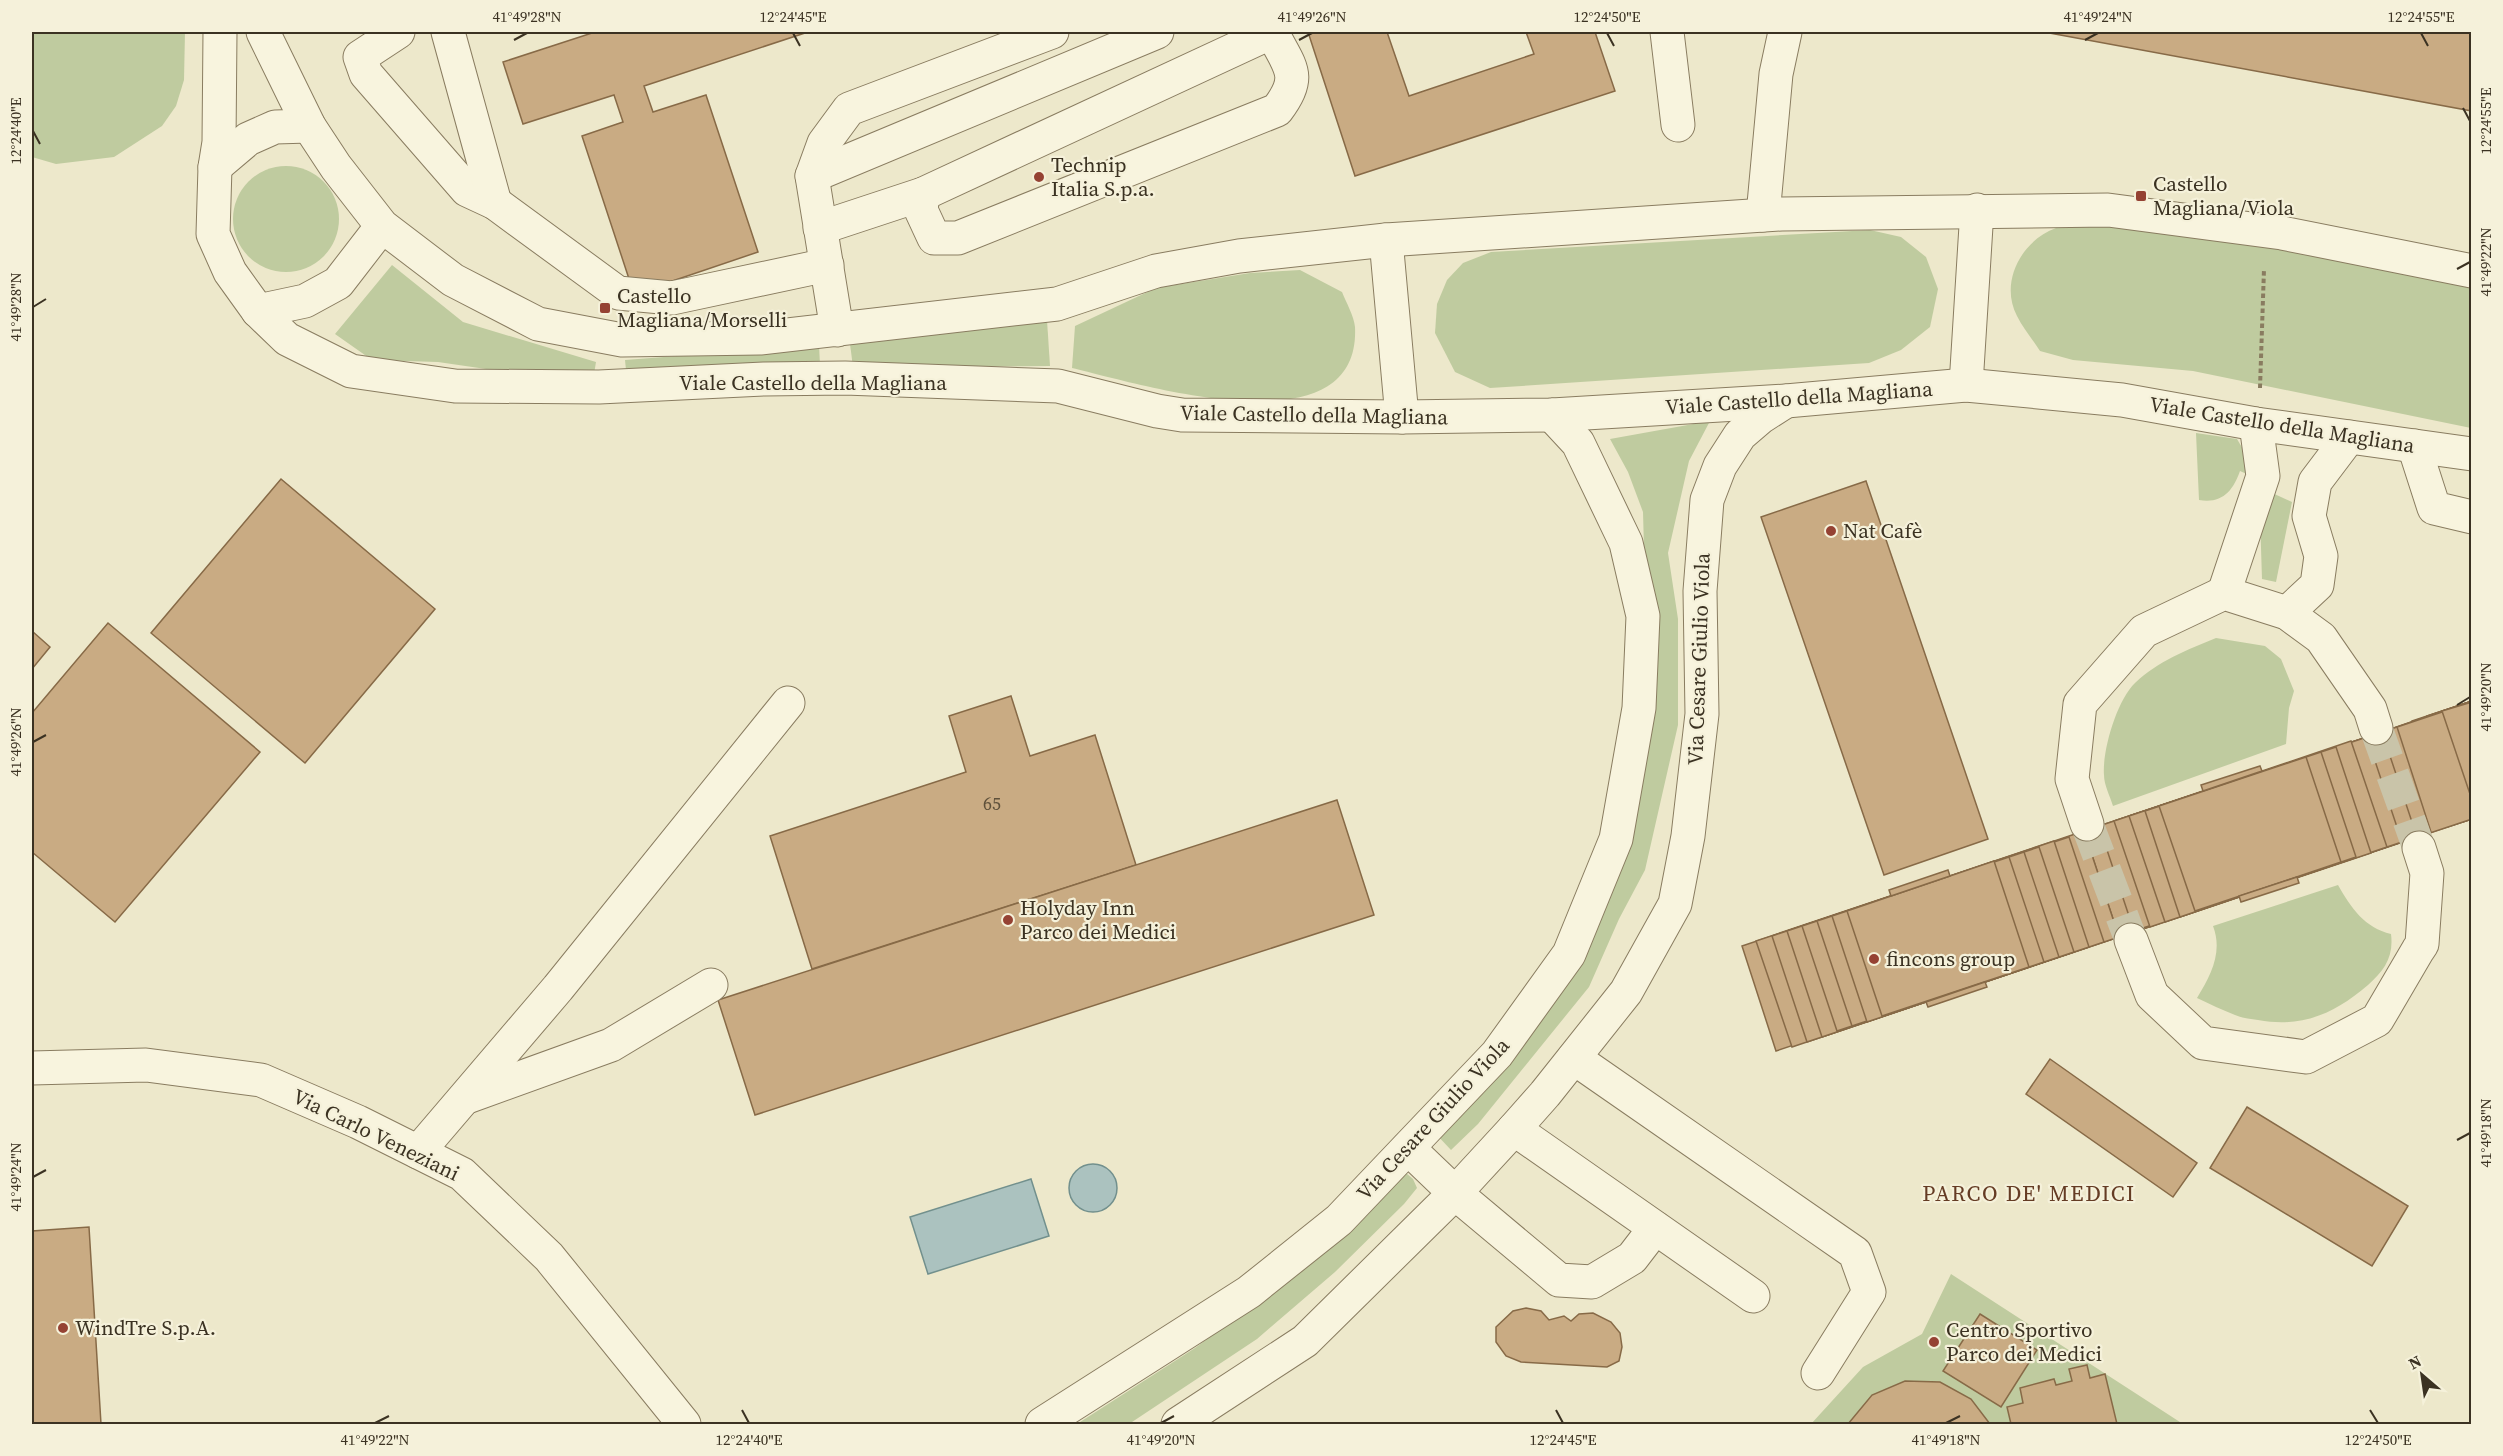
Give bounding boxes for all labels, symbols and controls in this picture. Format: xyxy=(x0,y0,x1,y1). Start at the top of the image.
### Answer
text: 41°49'28"N xyxy=(492,6,562,27)
text: 12°24'45"E xyxy=(759,6,827,27)
text: 41°49'26"N xyxy=(1277,6,1347,27)
text: 12°24'50"E xyxy=(1573,6,1641,27)
text: 41°49'24"N xyxy=(2063,6,2133,27)
text: 12°24'55"E xyxy=(2387,6,2455,27)
text: 12°24'55"E xyxy=(2475,87,2496,155)
text: 12°24'40"E xyxy=(5,97,26,165)
place label: Technip Italia S.p.a. xyxy=(1051,150,1155,203)
place label: Castello Magliana/Viola xyxy=(2153,169,2294,222)
marker: Technip Italia S.p.a. xyxy=(1032,170,1046,184)
marker: Castello Magliana/Viola xyxy=(2134,189,2148,203)
text: 41°49'22"N xyxy=(2475,227,2496,297)
text: 41°49'28"N xyxy=(5,272,26,342)
place label: Castello Magliana/Morselli xyxy=(617,281,787,334)
marker: Castello Magliana/Morselli xyxy=(598,301,612,315)
street label: Viale Castello della Magliana xyxy=(679,368,947,397)
street label: Viale Castello della Magliana xyxy=(1664,374,1934,421)
street label: Viale Castello della Magliana xyxy=(2147,389,2417,460)
street label: Viale Castello della Magliana xyxy=(1180,398,1449,431)
place label: Nat Cafè xyxy=(1843,516,1922,545)
marker: Nat Cafè xyxy=(1824,524,1838,538)
street label: Via Cesare Giulio Viola xyxy=(1680,552,1717,766)
text: 41°49'20"N xyxy=(2475,662,2496,732)
text: 41°49'26"N xyxy=(5,707,26,777)
house number: 65 xyxy=(983,791,1001,816)
place label: Holyday Inn Parco dei Medici xyxy=(1020,893,1176,946)
marker: Holyday Inn Parco dei Medici xyxy=(1001,913,1015,927)
place label: fincons group xyxy=(1886,944,2015,973)
marker: fincons group xyxy=(1867,952,1881,966)
street label: Via Cesare Giulio Viola xyxy=(1350,1031,1516,1206)
street label: Via Carlo Veneziani xyxy=(288,1082,464,1188)
text: 41°49'18"N xyxy=(2475,1098,2496,1168)
text: 41°49'24"N xyxy=(5,1142,26,1212)
district label: PARCO DE' MEDICI xyxy=(1922,1178,2136,1208)
place label: WindTre S.p.A. xyxy=(75,1313,216,1342)
place label: Centro Sportivo Parco dei Medici xyxy=(1946,1315,2102,1368)
marker: WindTre S.p.A. xyxy=(56,1321,70,1335)
marker: Centro Sportivo Parco dei Medici xyxy=(1927,1335,1941,1349)
north arrow xyxy=(2392,1345,2452,1405)
text: N xyxy=(2404,1349,2425,1374)
text: 41°49'22"N xyxy=(340,1429,410,1450)
text: 12°24'40"E xyxy=(715,1429,783,1450)
text: 41°49'20"N xyxy=(1126,1429,1196,1450)
text: 12°24'45"E xyxy=(1529,1429,1597,1450)
text: 41°49'18"N xyxy=(1911,1429,1981,1450)
text: 12°24'50"E xyxy=(2344,1429,2412,1450)

